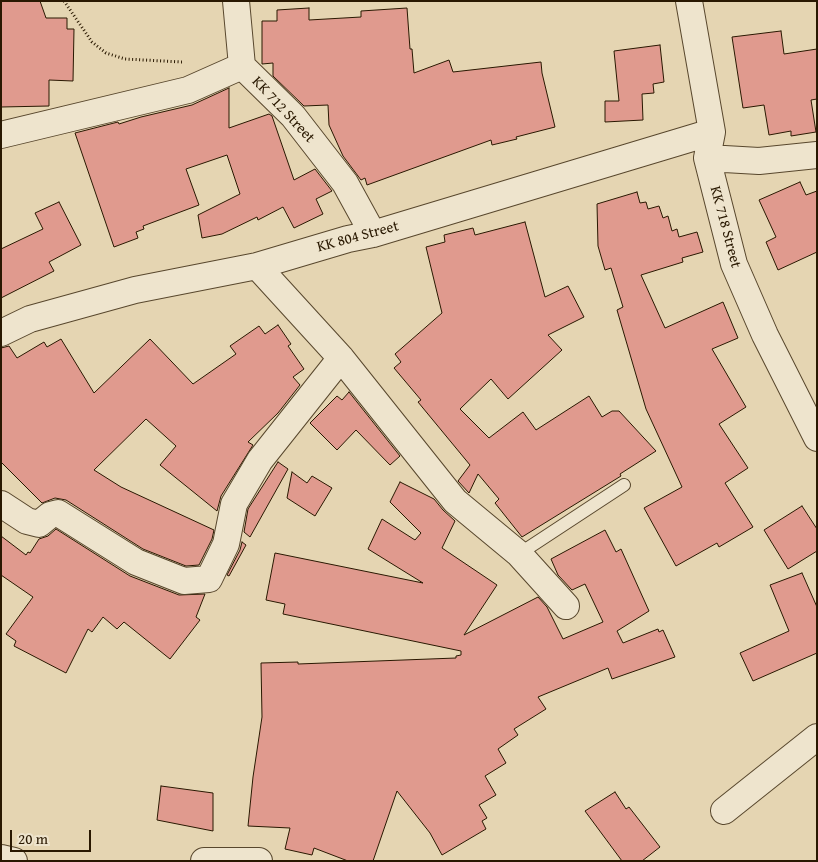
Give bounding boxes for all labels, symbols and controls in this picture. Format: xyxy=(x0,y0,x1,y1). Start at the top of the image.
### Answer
street label: KK 712 Street xyxy=(248,73,318,147)
street label: KK 718 Street xyxy=(705,184,745,270)
street label: KK 804 Street xyxy=(315,217,401,257)
scale bar xyxy=(12,820,94,852)
text: 20 m xyxy=(18,828,48,849)

